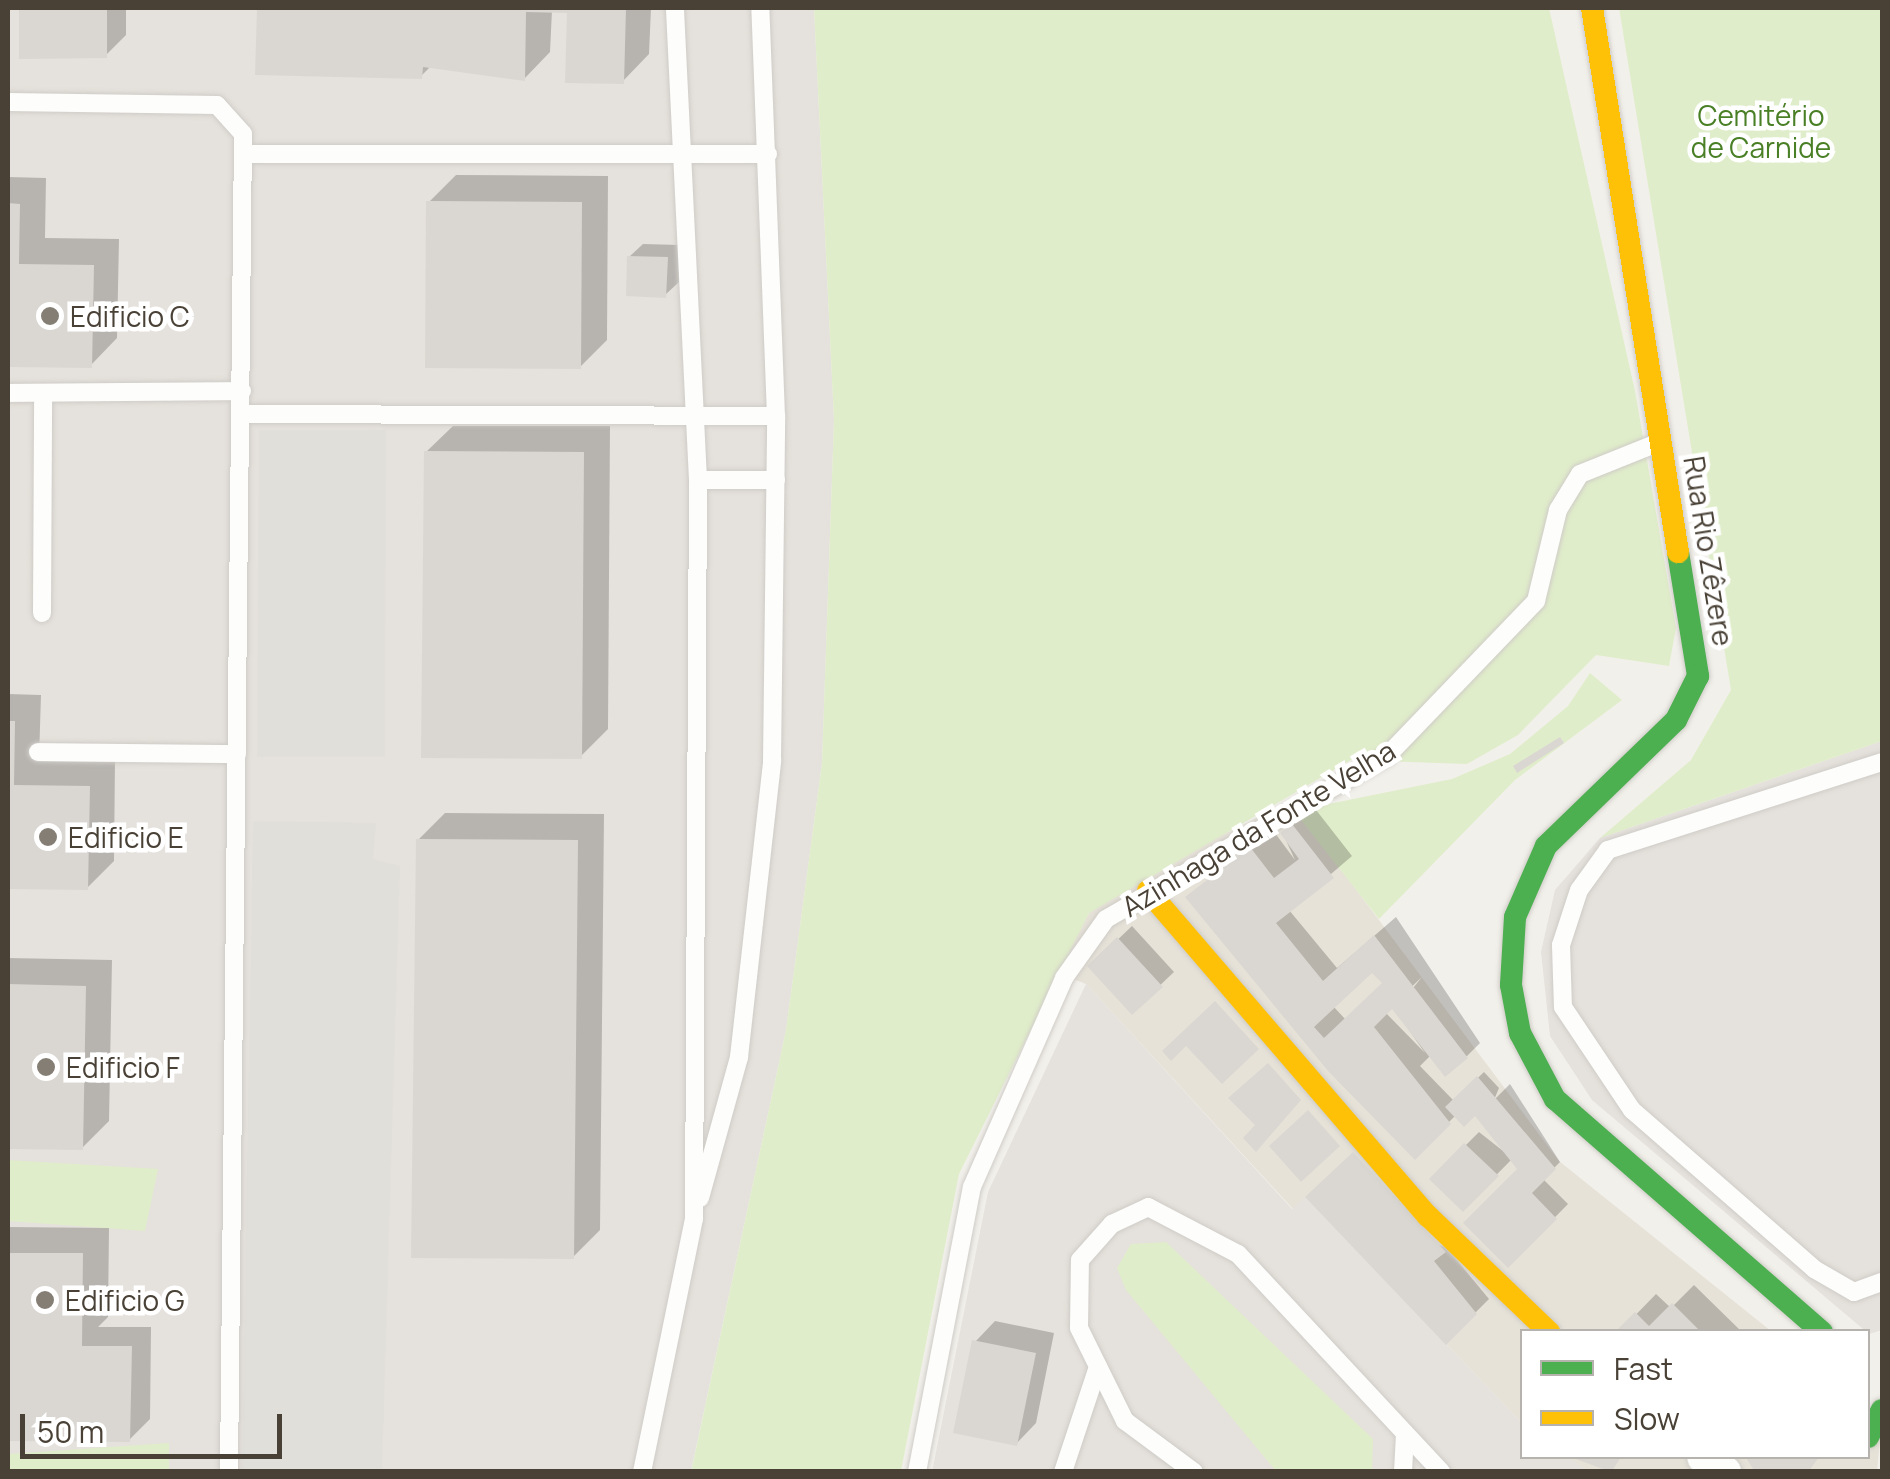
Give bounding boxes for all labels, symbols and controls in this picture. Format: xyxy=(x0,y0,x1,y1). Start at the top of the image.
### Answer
park label: Cemitério de Carnide xyxy=(1691,98,1831,164)
place label: Edificio C xyxy=(70,299,190,333)
marker: Edificio C xyxy=(39,305,61,327)
street label: Rua Rio Zêzere xyxy=(1677,454,1741,648)
street label: Azinhaga da Fonte Velha xyxy=(1115,733,1401,923)
place label: Edificio E xyxy=(68,820,184,854)
marker: Edificio E xyxy=(37,826,59,848)
place label: Edificio F xyxy=(66,1050,180,1084)
marker: Edificio F xyxy=(35,1056,57,1078)
place label: Edificio G xyxy=(65,1283,184,1317)
marker: Edificio G xyxy=(34,1289,56,1311)
legend xyxy=(1520,1329,1870,1459)
text: Fast xyxy=(1614,1348,1673,1389)
scale bar xyxy=(25,1394,288,1456)
text: Slow xyxy=(1614,1398,1680,1439)
text: 50 m xyxy=(37,1411,104,1452)

